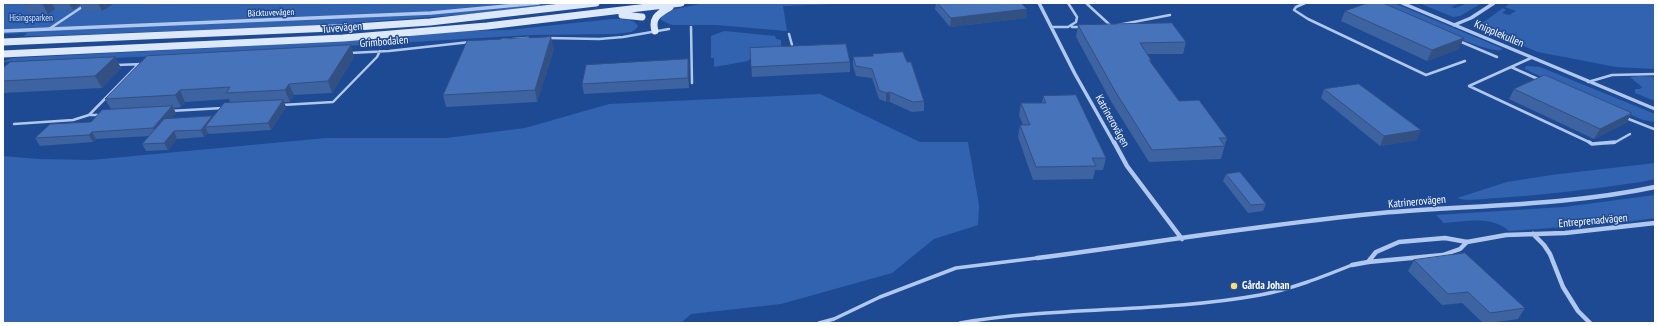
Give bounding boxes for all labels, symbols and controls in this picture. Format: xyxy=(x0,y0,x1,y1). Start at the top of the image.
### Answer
street label: Bäcktuvevägen xyxy=(248,7,294,19)
park label: Hisingsparken xyxy=(9,13,53,23)
street label: Knipplekullen xyxy=(1472,18,1526,50)
street label: Tuvevägen xyxy=(321,20,363,36)
street label: Grimbodalen xyxy=(359,33,409,51)
street label: Katrinerovägen xyxy=(1092,93,1132,149)
street label: Katrinerovägen xyxy=(1388,193,1446,211)
street label: Entreprenadvägen xyxy=(1558,211,1628,231)
place label: Gårda Johan xyxy=(1242,279,1289,293)
marker: Gårda Johan xyxy=(1229,281,1239,291)

